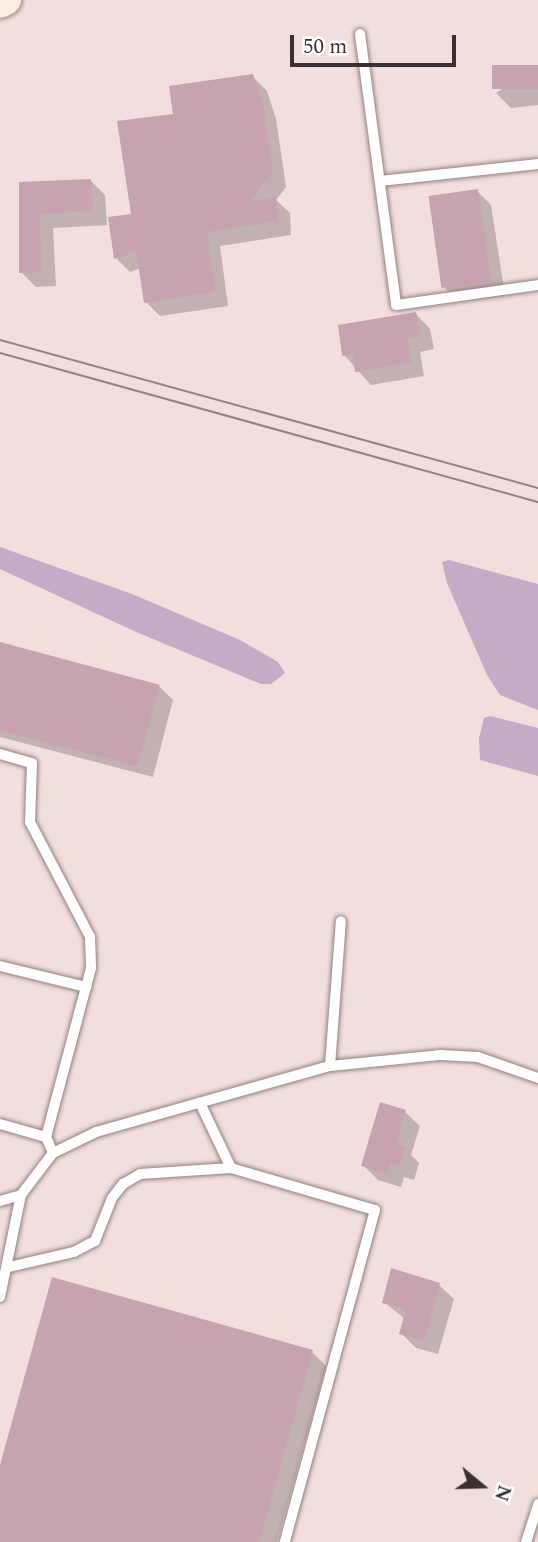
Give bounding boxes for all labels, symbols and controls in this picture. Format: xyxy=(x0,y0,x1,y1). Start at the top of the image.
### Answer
scale bar xyxy=(293,21,459,65)
text: 50 m xyxy=(303,31,347,63)
north arrow xyxy=(447,1451,517,1521)
text: N xyxy=(486,1481,519,1505)

